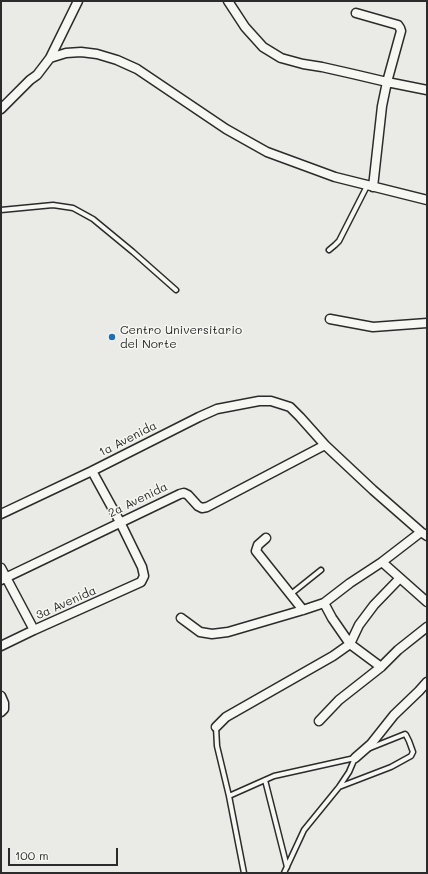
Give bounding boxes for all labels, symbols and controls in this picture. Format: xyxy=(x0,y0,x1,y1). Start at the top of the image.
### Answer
place label: Centro Universitario del Norte xyxy=(120,323,242,351)
marker: Centro Universitario del Norte xyxy=(107,332,117,342)
street label: 1a Avenida xyxy=(97,418,159,460)
street label: 2a Avenida xyxy=(106,479,170,521)
street label: 3a Avenida xyxy=(34,583,98,623)
scale bar xyxy=(10,840,120,866)
text: 100 m xyxy=(15,847,49,863)

